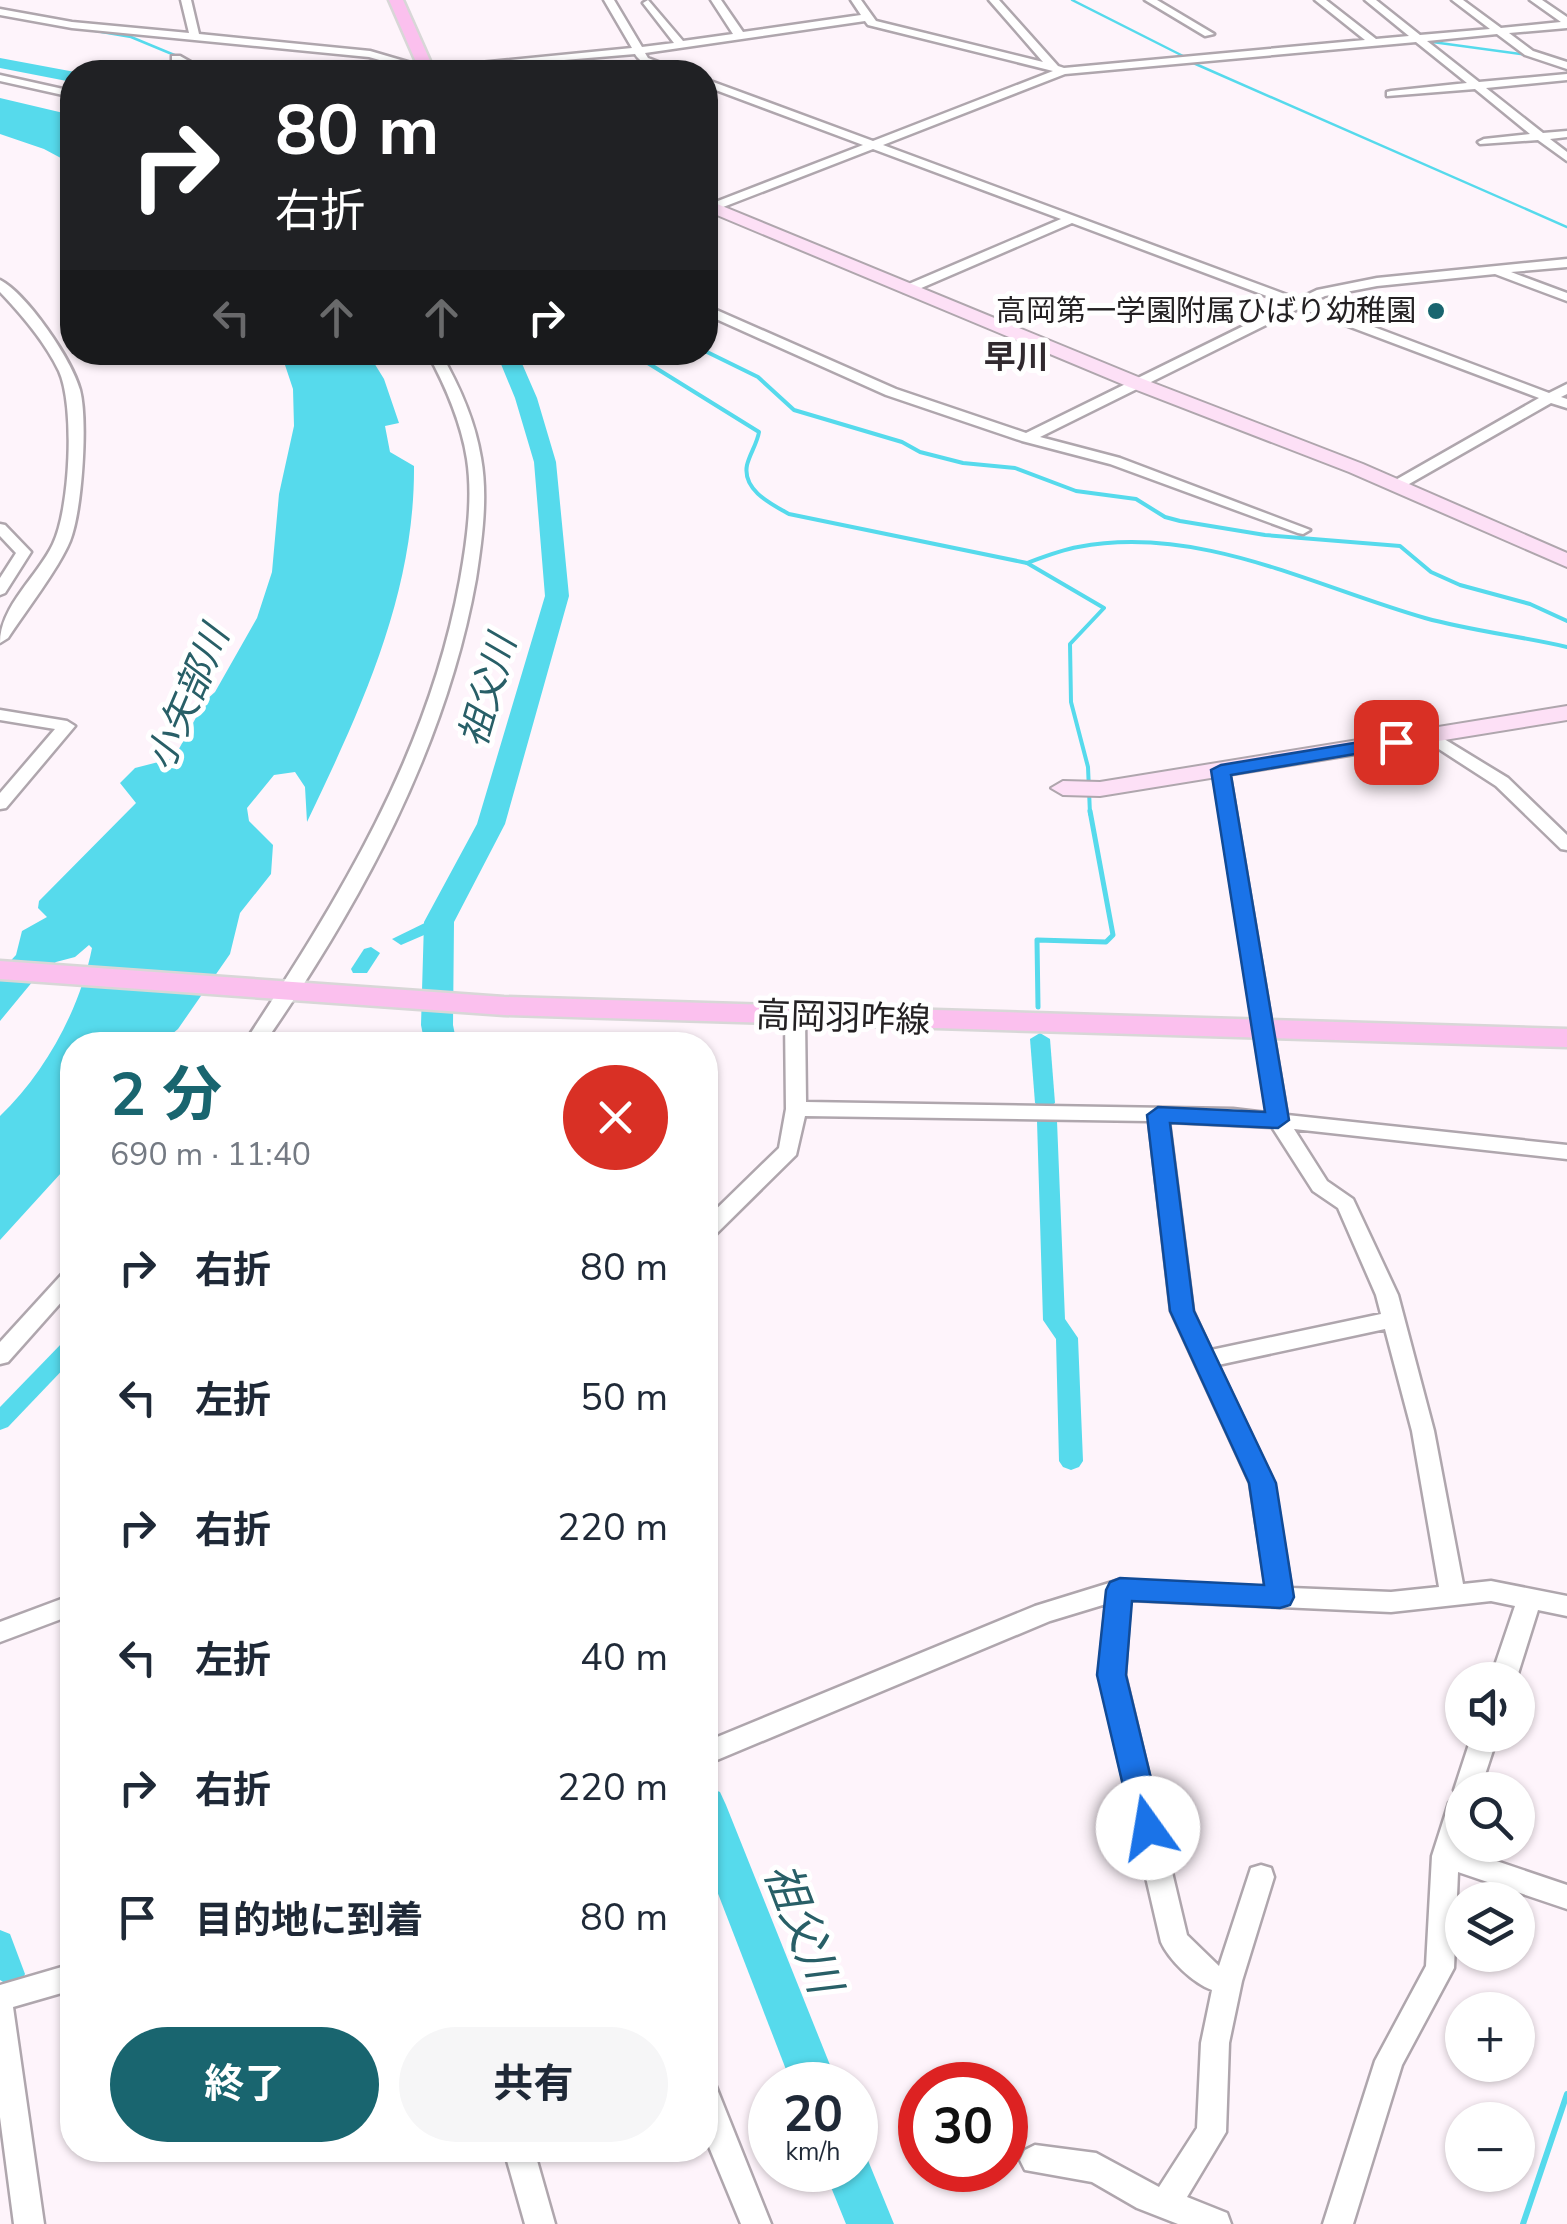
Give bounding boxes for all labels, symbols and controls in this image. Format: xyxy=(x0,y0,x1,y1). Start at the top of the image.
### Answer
text: 80 m xyxy=(275,83,439,179)
icon: right xyxy=(110,100,240,230)
text: 右折 xyxy=(275,181,365,242)
icon: left xyxy=(204,290,259,345)
icon: ahead xyxy=(309,290,364,345)
icon: ahead xyxy=(414,290,469,345)
icon: right xyxy=(519,290,574,345)
place label: 高岡第一学園附属ひばり幼稚園 xyxy=(996,291,1416,332)
marker: 高岡第一学園附属ひばり幼稚園 xyxy=(1425,300,1447,322)
district label: 早川 xyxy=(984,336,1048,379)
water label: 小矢部川 xyxy=(135,614,243,778)
water label: 祖父川 xyxy=(448,625,529,753)
pin xyxy=(1354,700,1439,785)
icon: arrive xyxy=(1369,715,1424,770)
street label: 高岡羽咋線 xyxy=(755,991,931,1045)
text: 2 分 xyxy=(110,1054,222,1136)
button: close xyxy=(563,1065,668,1170)
text: 690 m · 11:40 xyxy=(110,1133,311,1176)
icon: right xyxy=(110,1240,165,1295)
text: 80 m xyxy=(580,1242,668,1293)
text: 右折 xyxy=(195,1245,271,1296)
icon: left xyxy=(110,1370,165,1425)
text: 50 m xyxy=(580,1372,668,1423)
text: 左折 xyxy=(195,1375,271,1426)
icon: right xyxy=(110,1500,165,1555)
text: 220 m xyxy=(557,1502,668,1553)
text: 右折 xyxy=(195,1505,271,1556)
icon: left xyxy=(110,1630,165,1685)
text: 40 m xyxy=(580,1632,668,1683)
text: 左折 xyxy=(195,1635,271,1686)
map controls xyxy=(1445,1662,1535,2192)
button: sound xyxy=(1445,1662,1535,1752)
icon: right xyxy=(110,1760,165,1815)
text: 220 m xyxy=(557,1762,668,1813)
text: 右折 xyxy=(195,1765,271,1816)
button: search xyxy=(1445,1772,1535,1862)
position arrow xyxy=(1096,1776,1200,1880)
water label: 祖父川 xyxy=(749,1854,856,2006)
button: layers xyxy=(1445,1882,1535,1972)
icon: arrive xyxy=(110,1890,165,1945)
text: 80 m xyxy=(580,1892,668,1943)
text: 目的地に到着 xyxy=(195,1895,423,1946)
button: + xyxy=(1445,1992,1535,2082)
button: 終了 xyxy=(110,2027,379,2142)
button: 共有 xyxy=(399,2027,668,2142)
speed limit sign: 30 xyxy=(898,2062,1028,2192)
text: 20 xyxy=(783,2080,843,2149)
button: − xyxy=(1445,2102,1535,2192)
text: km/h xyxy=(785,2135,841,2169)

